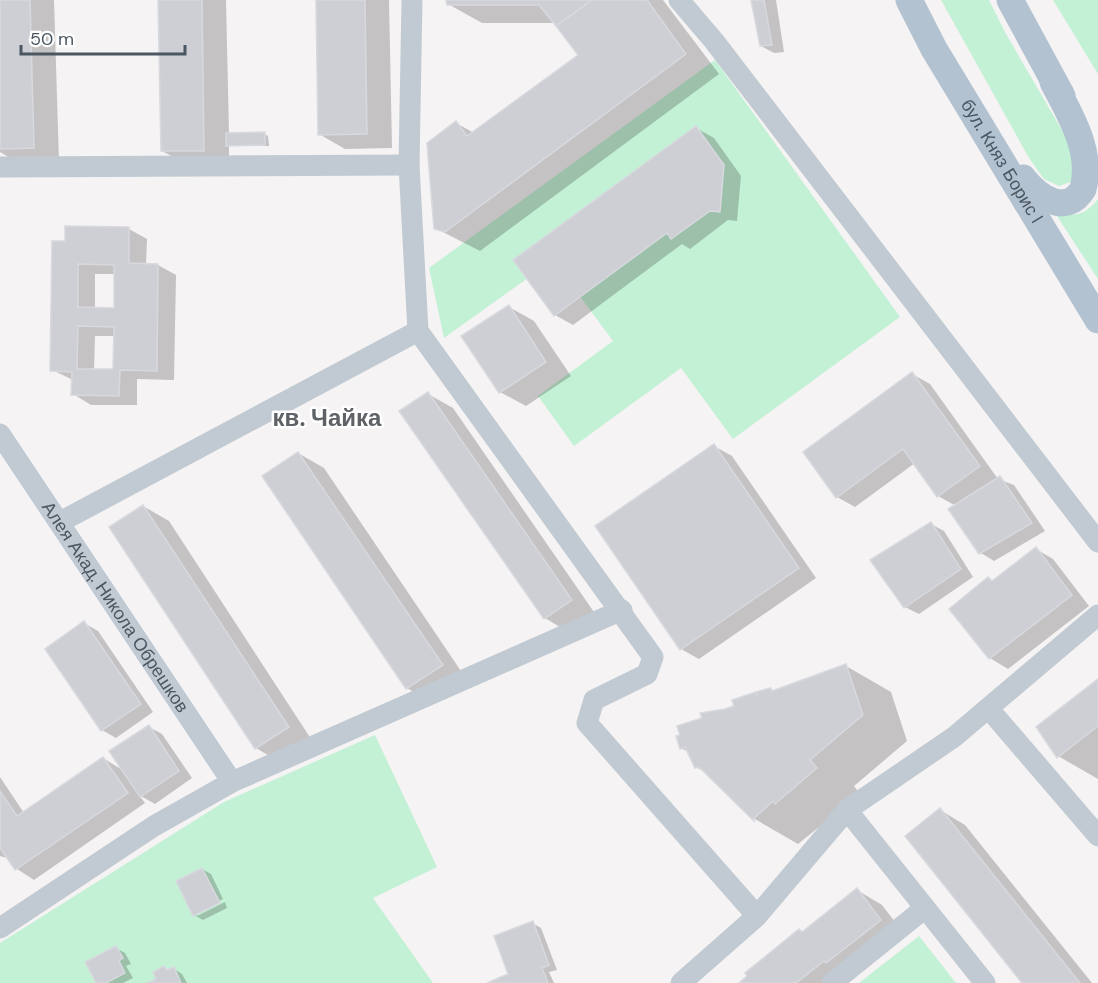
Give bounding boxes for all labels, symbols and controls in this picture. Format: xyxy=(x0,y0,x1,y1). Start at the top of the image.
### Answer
scale bar xyxy=(21,18,184,56)
text: 50 m xyxy=(30,27,74,51)
street label: бул. Княз Борис I xyxy=(955,95,1048,227)
district label: кв. Чайка xyxy=(273,402,382,433)
street label: Алея Акад. Никола Обрешков xyxy=(36,497,194,717)

